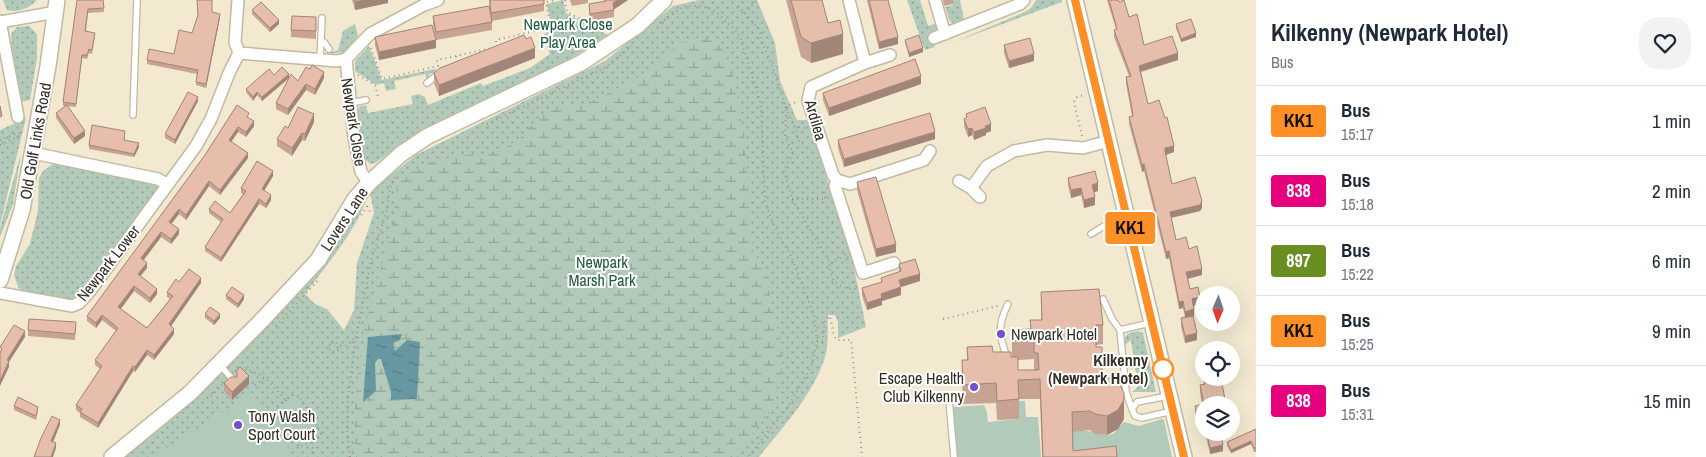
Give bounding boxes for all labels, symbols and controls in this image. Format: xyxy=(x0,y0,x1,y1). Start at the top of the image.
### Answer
park label: Newpark Close Play Area xyxy=(524,13,612,53)
text: Kilkenny (Newpark Hotel) xyxy=(1271,16,1508,48)
button: heart xyxy=(1639,17,1691,69)
text: Bus xyxy=(1271,51,1294,73)
street label: Newpark Close xyxy=(336,76,372,168)
street label: Old Golf Links Road xyxy=(14,81,56,201)
street label: Ardilea xyxy=(799,96,832,144)
text: Bus xyxy=(1341,97,1370,123)
text: KK1 xyxy=(1284,108,1313,133)
text: 1 min xyxy=(1652,108,1691,134)
text: 15:17 xyxy=(1341,123,1374,145)
text: Bus xyxy=(1341,167,1370,193)
text: 838 xyxy=(1286,178,1311,203)
text: 2 min xyxy=(1652,178,1691,204)
street label: Lovers Lane xyxy=(315,183,373,255)
text: 15:18 xyxy=(1341,193,1374,215)
line badge: KK1 xyxy=(1101,212,1159,244)
text: KK1 xyxy=(1115,215,1145,240)
street label: Newpark Lower xyxy=(71,220,145,306)
text: Bus xyxy=(1341,237,1370,263)
text: 897 xyxy=(1286,248,1311,273)
text: 6 min xyxy=(1652,248,1691,274)
park label: Newpark Marsh Park xyxy=(568,251,636,291)
text: 15:22 xyxy=(1341,263,1374,285)
north arrow xyxy=(1195,286,1240,331)
map controls xyxy=(1195,286,1240,441)
text: Bus xyxy=(1341,307,1370,333)
text: KK1 xyxy=(1284,318,1313,343)
text: 9 min xyxy=(1652,318,1691,344)
place label: Newpark Hotel xyxy=(1011,323,1097,345)
marker: Newpark Hotel xyxy=(995,328,1007,340)
text: 15:25 xyxy=(1341,333,1374,355)
button: locate xyxy=(1195,341,1240,386)
place label: Kilkenny (Newpark Hotel) xyxy=(1048,349,1149,389)
marker: Kilkenny (Newpark Hotel) xyxy=(1152,358,1174,380)
place label: Escape Health Club Kilkenny xyxy=(879,367,964,407)
text: Bus xyxy=(1341,377,1370,403)
marker: Escape Health Club Kilkenny xyxy=(968,381,980,393)
text: 838 xyxy=(1286,388,1311,413)
text: 15 min xyxy=(1643,388,1691,414)
button: layers xyxy=(1195,396,1240,441)
text: 15:31 xyxy=(1341,403,1374,425)
place label: Tony Walsh Sport Court xyxy=(248,405,315,445)
marker: Tony Walsh Sport Court xyxy=(232,419,244,431)

